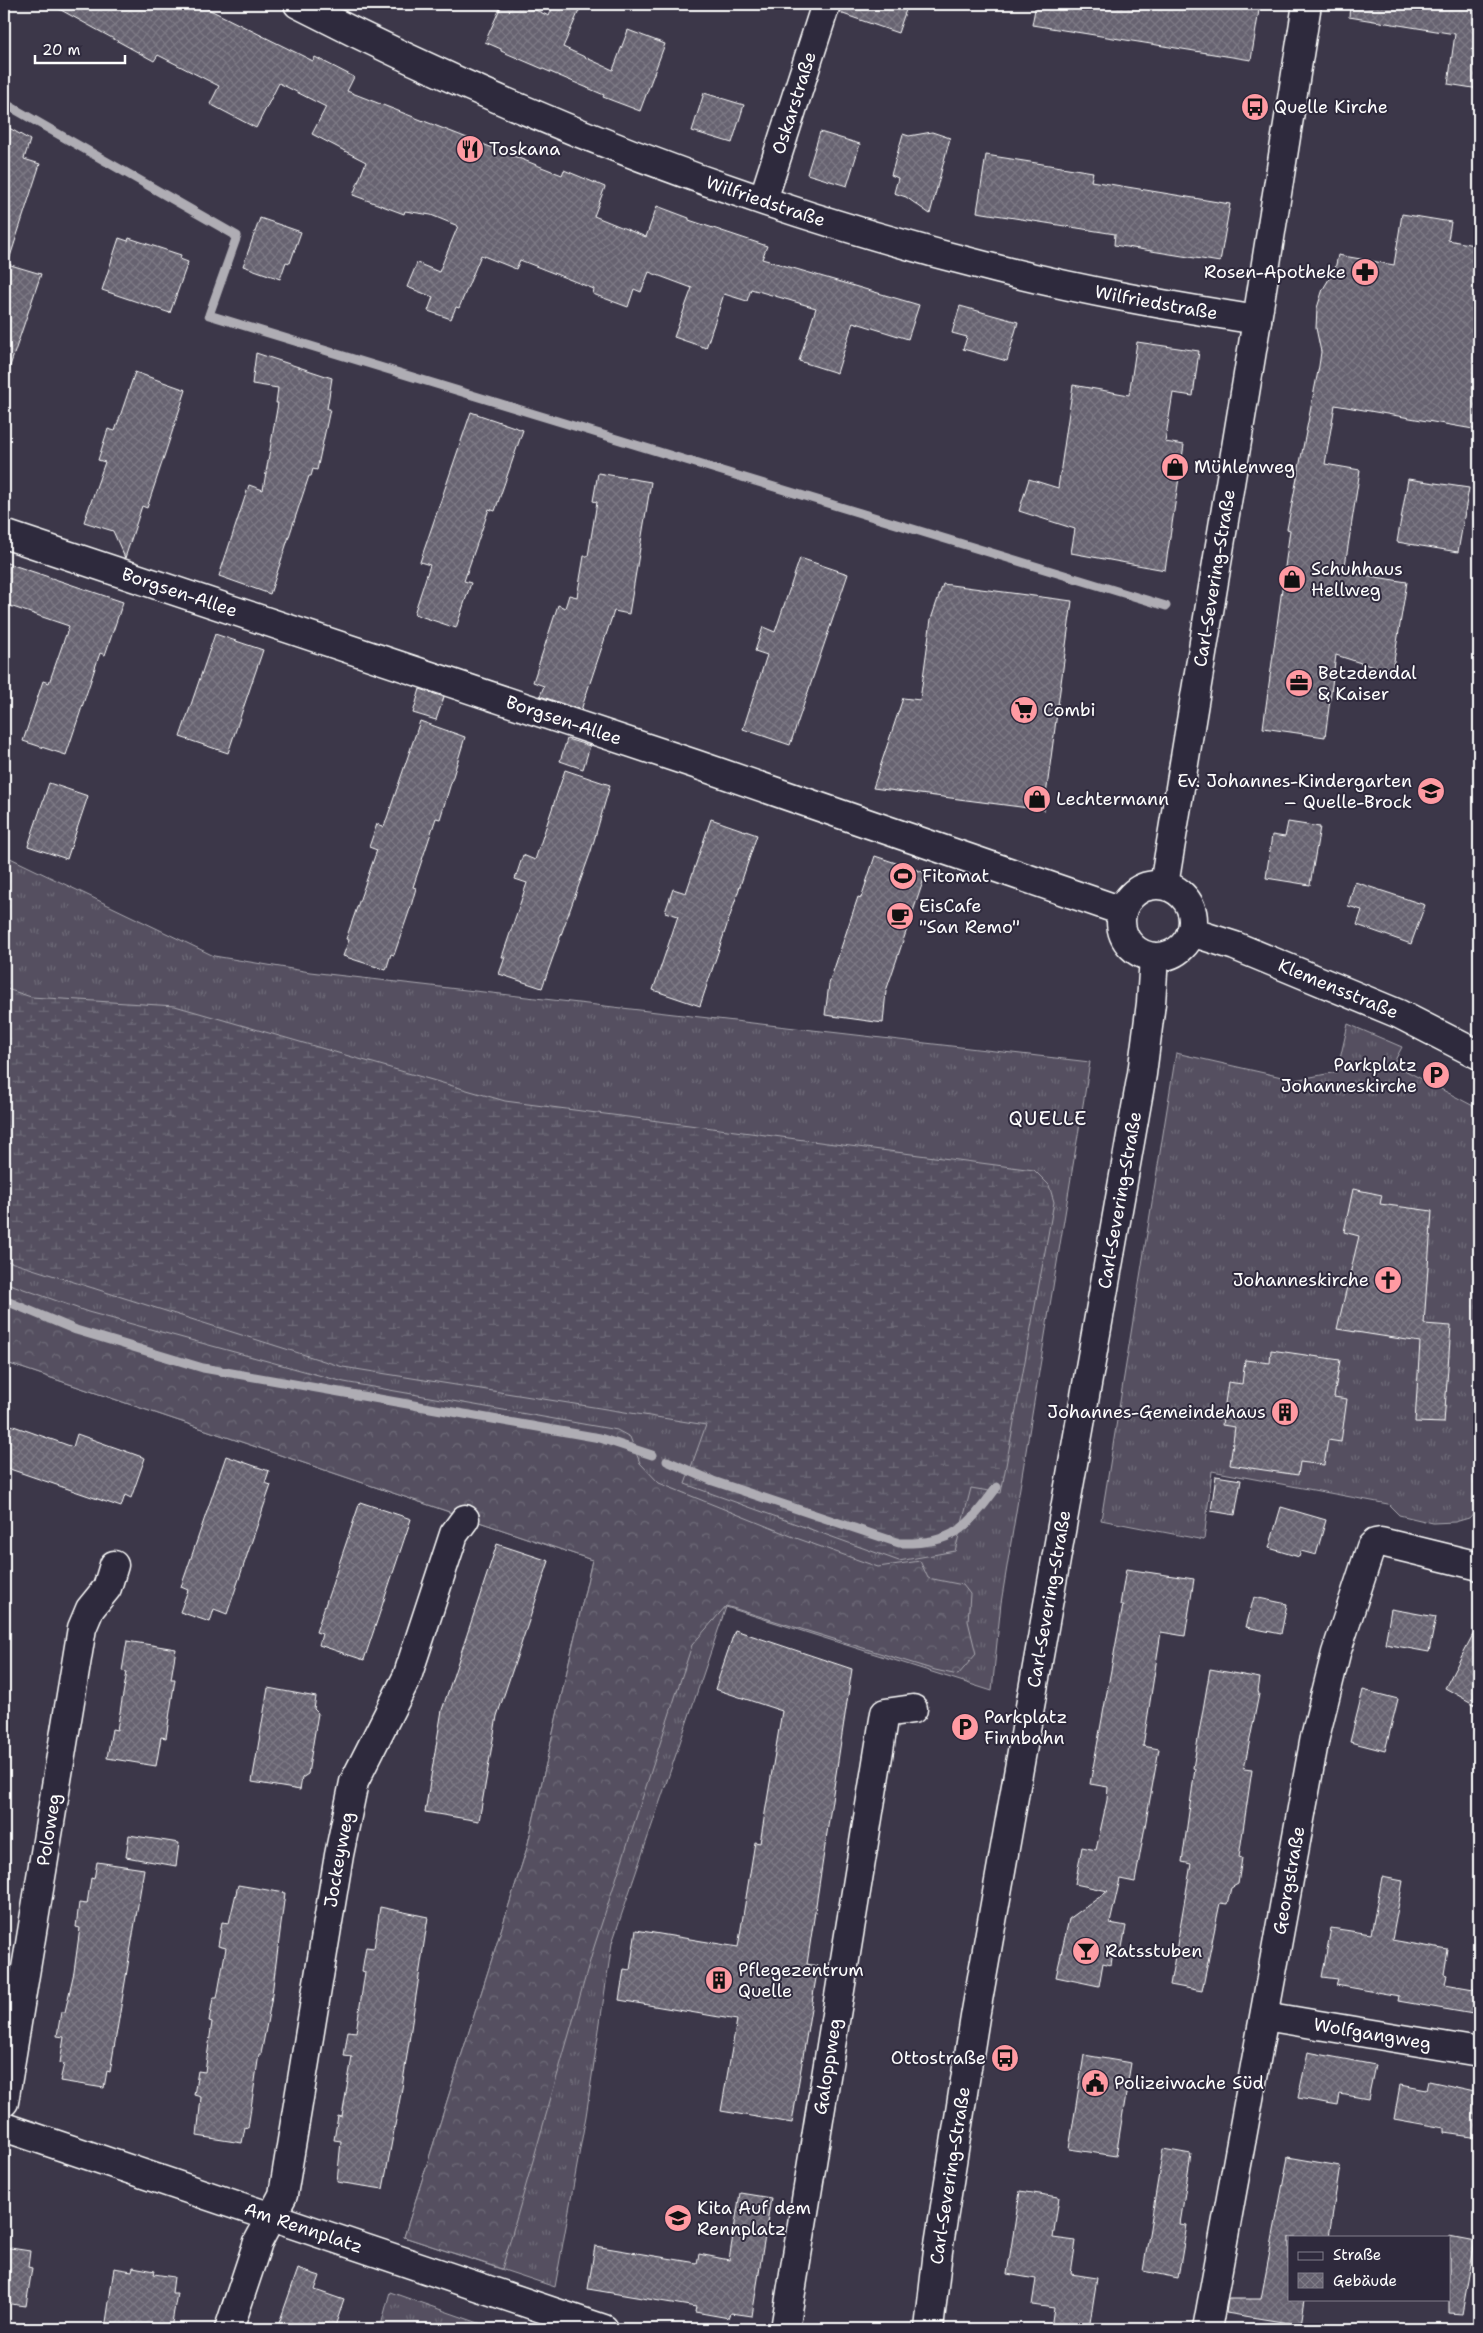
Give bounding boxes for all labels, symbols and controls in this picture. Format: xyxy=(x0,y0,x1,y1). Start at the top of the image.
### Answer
scale bar xyxy=(35,32,125,64)
text: 20 m xyxy=(42,40,81,60)
street label: Oskarstraße xyxy=(766,48,822,157)
bus stop icon: Quelle Kirche xyxy=(1240,92,1270,122)
place label: Quelle Kirche xyxy=(1274,95,1388,119)
restaurant icon: Toskana xyxy=(455,134,485,164)
place label: Toskana xyxy=(489,137,560,161)
street label: Wilfriedstraße xyxy=(703,170,828,232)
pharmacy icon: Rosen-Apotheke xyxy=(1350,257,1380,287)
place label: Rosen-Apotheke xyxy=(1204,260,1346,284)
street label: Wilfriedstraße xyxy=(1093,280,1220,325)
shop icon: Mühlenweg xyxy=(1160,452,1190,482)
place label: Mühlenweg xyxy=(1194,455,1295,479)
street label: Carl-Severing-Straße xyxy=(1188,487,1241,669)
place label: Schuhhaus Hellweg xyxy=(1311,557,1403,602)
street label: Borgsen-Allee xyxy=(119,562,241,623)
shop icon: Schuhhaus Hellweg xyxy=(1277,564,1307,594)
place label: Betzdendal & Kaiser xyxy=(1318,661,1417,706)
office icon: Betzdendal & Kaiser xyxy=(1284,668,1314,698)
street label: Borgsen-Allee xyxy=(503,690,625,751)
supermarket icon: Combi xyxy=(1009,695,1039,725)
place label: Combi xyxy=(1043,698,1096,722)
place label: Ev. Johannes-Kindergarten – Quelle-Brock xyxy=(1177,769,1412,814)
school or university icon: Ev. Johannes-Kindergarten – Quelle-Brock xyxy=(1416,776,1446,806)
shop icon: Lechtermann xyxy=(1022,784,1052,814)
place label: Lechtermann xyxy=(1056,787,1169,811)
sports icon: Fitomat xyxy=(888,861,918,891)
place label: Fitomat xyxy=(922,864,989,888)
place label: EisCafe "San Remo" xyxy=(919,894,1020,939)
cafe icon: EisCafe "San Remo" xyxy=(885,901,915,931)
street label: Klemensstraße xyxy=(1274,953,1402,1024)
place label: Parkplatz Johanneskirche xyxy=(1281,1053,1417,1098)
parking icon: Parkplatz Johanneskirche xyxy=(1421,1060,1451,1090)
district label: QUELLE xyxy=(1009,1105,1087,1131)
street label: Carl-Severing-Straße xyxy=(1092,1110,1147,1291)
church icon: Johanneskirche xyxy=(1373,1265,1403,1295)
place label: Johanneskirche xyxy=(1233,1268,1369,1292)
building icon: Johannes-Gemeindehaus xyxy=(1270,1397,1300,1427)
place label: Johannes-Gemeindehaus xyxy=(1047,1400,1266,1424)
street label: Carl-Severing-Straße xyxy=(1022,1508,1077,1690)
place label: Parkplatz Finnbahn xyxy=(984,1705,1067,1750)
parking icon: Parkplatz Finnbahn xyxy=(950,1712,980,1742)
street label: Poloweg xyxy=(31,1792,67,1868)
street label: Jockeyweg xyxy=(319,1810,360,1909)
street label: Georgstraße xyxy=(1267,1824,1310,1937)
bar icon: Ratsstuben xyxy=(1071,1936,1101,1966)
place label: Ratsstuben xyxy=(1105,1939,1202,1963)
place label: Pflegezentrum Quelle xyxy=(738,1958,864,2003)
building icon: Pflegezentrum Quelle xyxy=(704,1965,734,1995)
street label: Wolfgangweg xyxy=(1312,2012,1433,2056)
street label: Galoppweg xyxy=(808,2016,847,2116)
bus stop icon: Ottostraße xyxy=(990,2043,1020,2073)
place label: Ottostraße xyxy=(891,2046,986,2070)
public building icon: Polizeiwache Süd xyxy=(1080,2068,1110,2098)
place label: Polizeiwache Süd xyxy=(1114,2071,1264,2095)
street label: Carl-Severing-Straße xyxy=(925,2085,976,2266)
place label: Kita Auf dem Rennplatz xyxy=(697,2196,811,2241)
street label: Am Rennplatz xyxy=(241,2197,366,2259)
school or university icon: Kita Auf dem Rennplatz xyxy=(663,2203,693,2233)
legend xyxy=(1288,2236,1450,2300)
text: Straße xyxy=(1333,2245,1381,2265)
text: Gebäude xyxy=(1333,2271,1397,2291)

